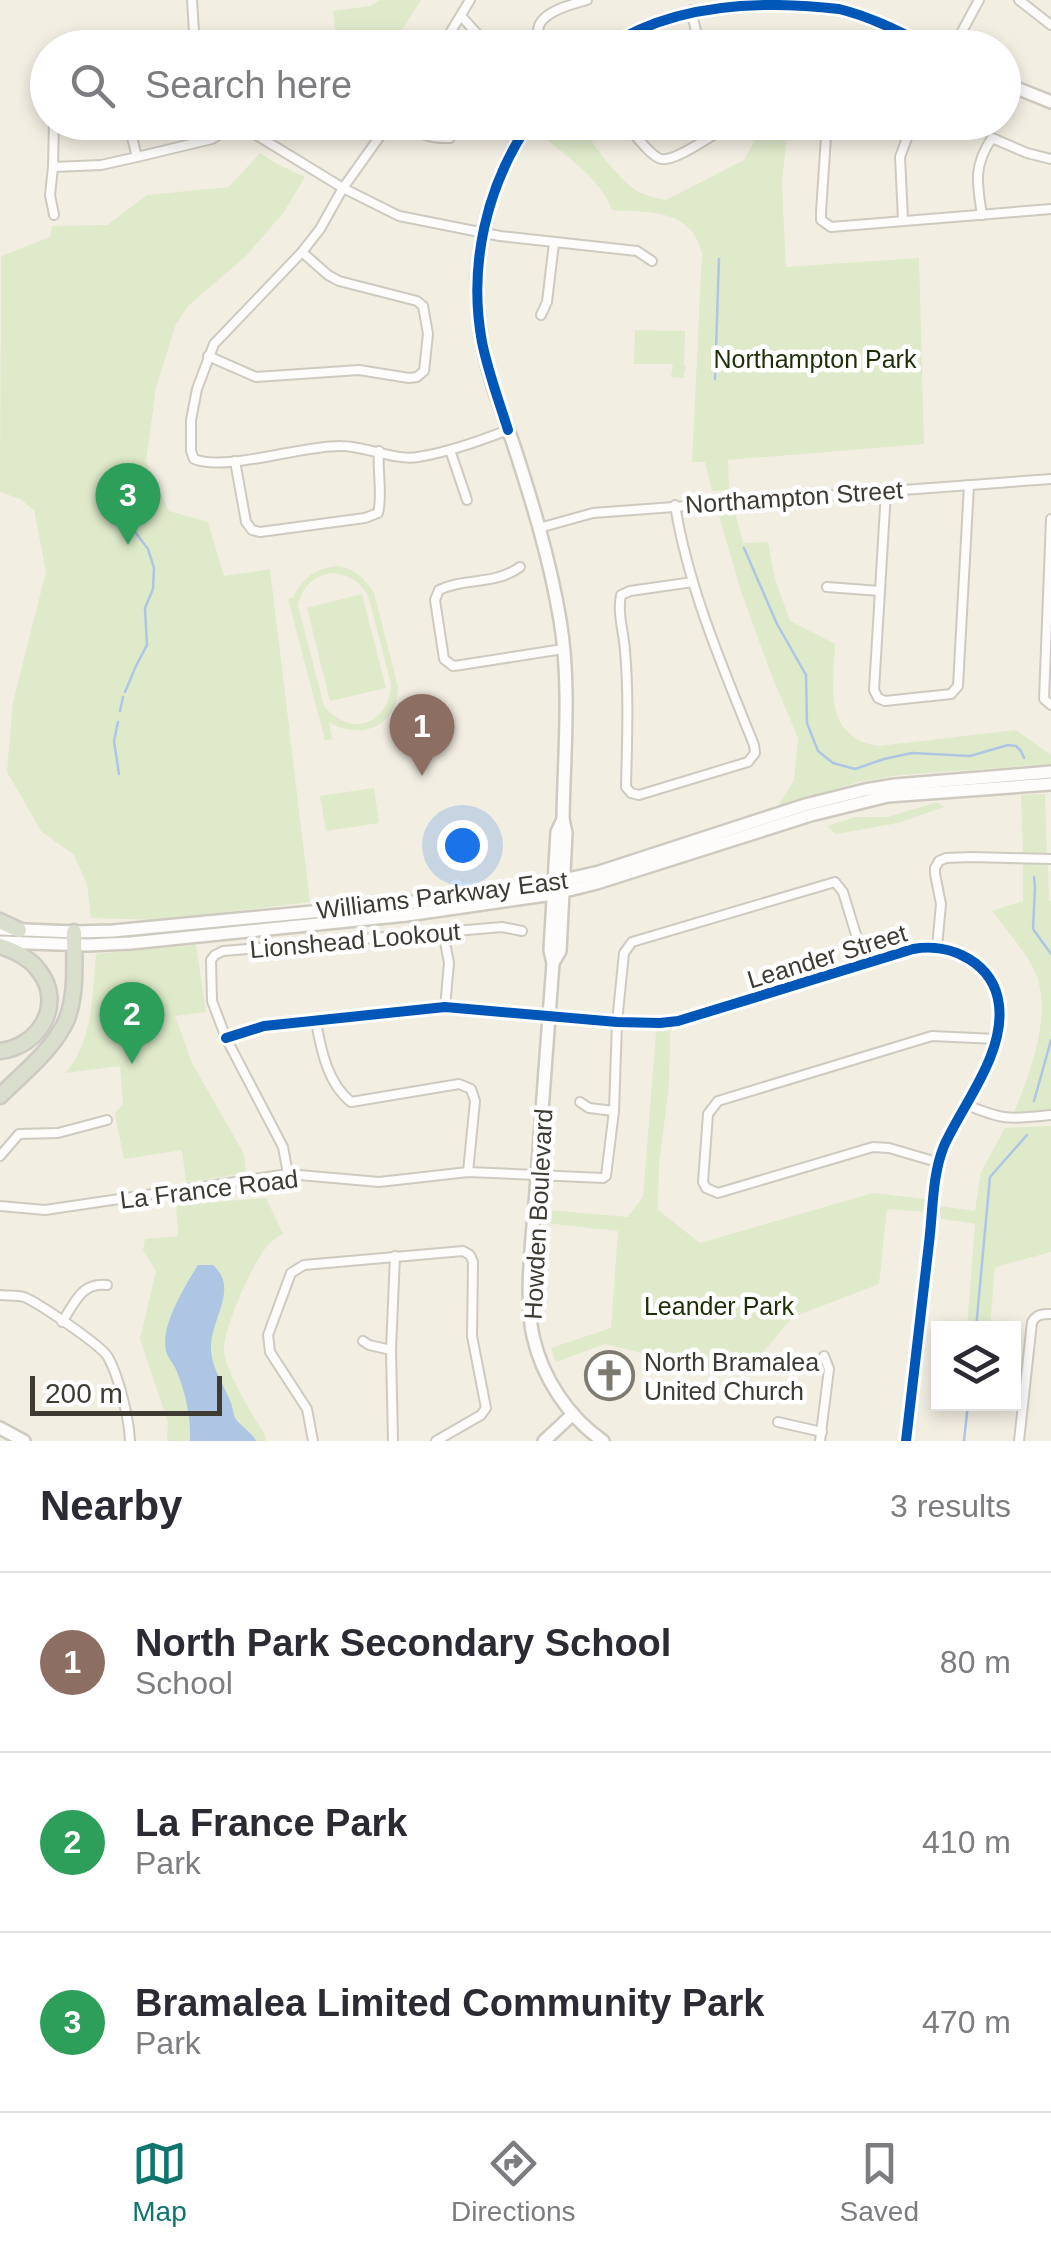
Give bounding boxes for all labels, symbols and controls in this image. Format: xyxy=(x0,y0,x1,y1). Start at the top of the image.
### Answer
search box xyxy=(30,30,1021,140)
icon: search xyxy=(65,58,120,113)
text: Search here xyxy=(145,64,352,106)
park label: Northampton Park xyxy=(714,345,917,373)
pin: 3 xyxy=(96,462,160,545)
street label: Northampton Street xyxy=(684,475,904,519)
pin: 1 xyxy=(390,694,454,776)
your location xyxy=(437,820,488,871)
street label: Williams Parkway East xyxy=(315,866,569,924)
street label: Lionshead Lookout xyxy=(249,917,462,963)
street label: Leander Street xyxy=(744,918,910,994)
pin: 2 xyxy=(100,982,164,1064)
street label: Howden Boulevard xyxy=(518,1108,558,1320)
street label: La France Road xyxy=(118,1164,300,1214)
park label: Leander Park xyxy=(644,1292,795,1320)
map controls xyxy=(931,1321,1021,1411)
button: layers xyxy=(931,1321,1021,1411)
place label: North Bramalea United Church xyxy=(644,1348,819,1405)
church icon: North Bramalea United Church xyxy=(583,1350,635,1402)
scale bar xyxy=(30,1371,222,1416)
text: 200 m xyxy=(45,1378,123,1409)
text: Nearby xyxy=(40,1482,182,1529)
text: 3 results xyxy=(890,1488,1011,1524)
text: North Park Secondary School xyxy=(135,1622,671,1664)
text: 1 xyxy=(64,1644,81,1680)
text: 80 m xyxy=(940,1644,1011,1680)
text: School xyxy=(135,1665,233,1701)
text: La France Park xyxy=(135,1802,407,1844)
text: 2 xyxy=(64,1824,81,1860)
text: 410 m xyxy=(922,1824,1011,1860)
text: Park xyxy=(135,1845,201,1881)
text: Bramalea Limited Community Park xyxy=(135,1982,764,2024)
text: 3 xyxy=(64,2004,81,2040)
text: 470 m xyxy=(922,2004,1011,2040)
text: Park xyxy=(135,2025,201,2061)
tab: Map xyxy=(132,2136,187,2228)
tab: Directions xyxy=(451,2136,576,2228)
tab: Saved xyxy=(840,2136,919,2228)

